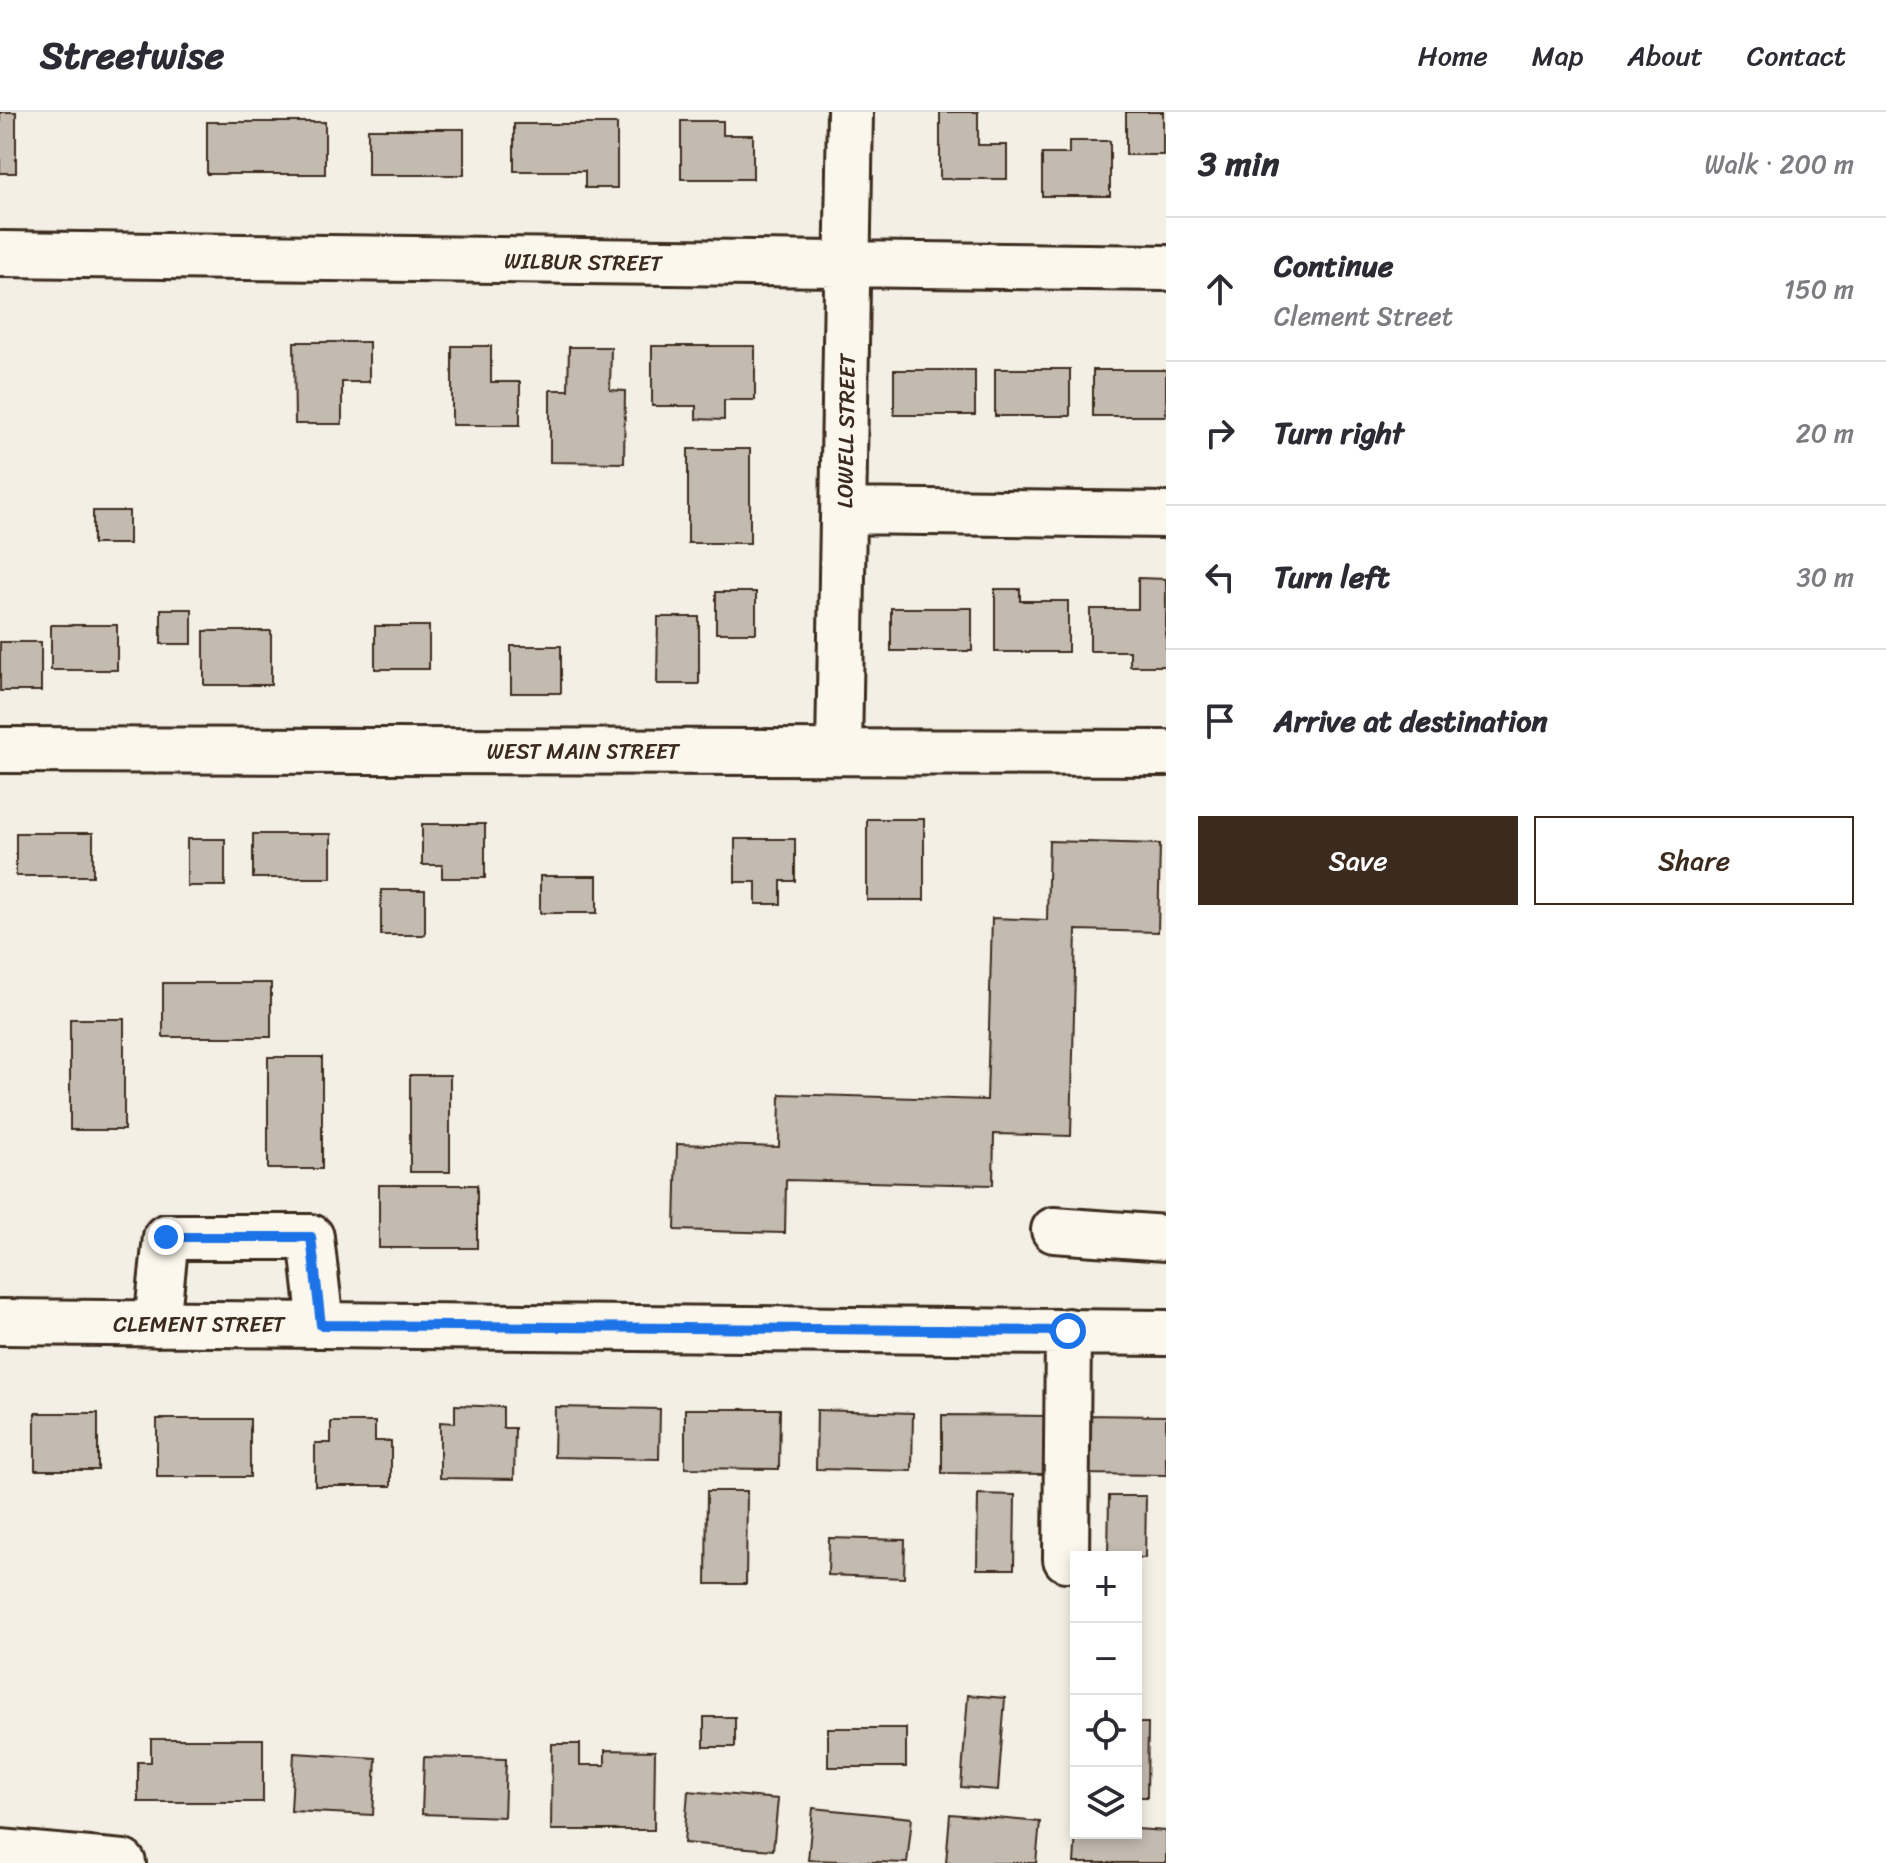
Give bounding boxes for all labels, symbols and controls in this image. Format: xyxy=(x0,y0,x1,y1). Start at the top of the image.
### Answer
text: Streetwise xyxy=(40,22,224,89)
text: Home xyxy=(1418,31,1488,80)
text: Map xyxy=(1532,31,1583,80)
text: About xyxy=(1627,31,1703,80)
text: Contact xyxy=(1747,31,1846,80)
text: 3 min xyxy=(1198,134,1279,194)
text: Walk · 200 m xyxy=(1705,141,1854,187)
text: Continue xyxy=(1274,239,1393,293)
street label: WILBUR STREET xyxy=(504,241,663,283)
text: 150 m xyxy=(1784,266,1854,312)
icon: ahead xyxy=(1198,267,1242,311)
text: Clement Street xyxy=(1274,293,1453,339)
street label: LOWELL STREET xyxy=(825,352,867,508)
text: Turn right xyxy=(1274,406,1404,460)
text: 20 m xyxy=(1796,410,1854,456)
icon: right xyxy=(1198,411,1242,455)
text: Turn left xyxy=(1274,550,1390,604)
text: 30 m xyxy=(1797,554,1854,600)
icon: left xyxy=(1198,555,1242,599)
text: Arrive at destination xyxy=(1274,694,1548,748)
icon: arrive xyxy=(1198,699,1242,743)
street label: WEST MAIN STREET xyxy=(487,732,680,771)
button: Save xyxy=(1198,816,1518,905)
button: Share xyxy=(1534,816,1854,905)
route end xyxy=(148,1219,184,1255)
street label: CLEMENT STREET xyxy=(113,1305,286,1344)
route start xyxy=(1050,1313,1086,1349)
map controls xyxy=(1070,1551,1142,1839)
button: + xyxy=(1070,1551,1142,1623)
button: − xyxy=(1070,1623,1142,1695)
button: locate xyxy=(1070,1695,1142,1767)
button: layers xyxy=(1070,1767,1142,1839)

